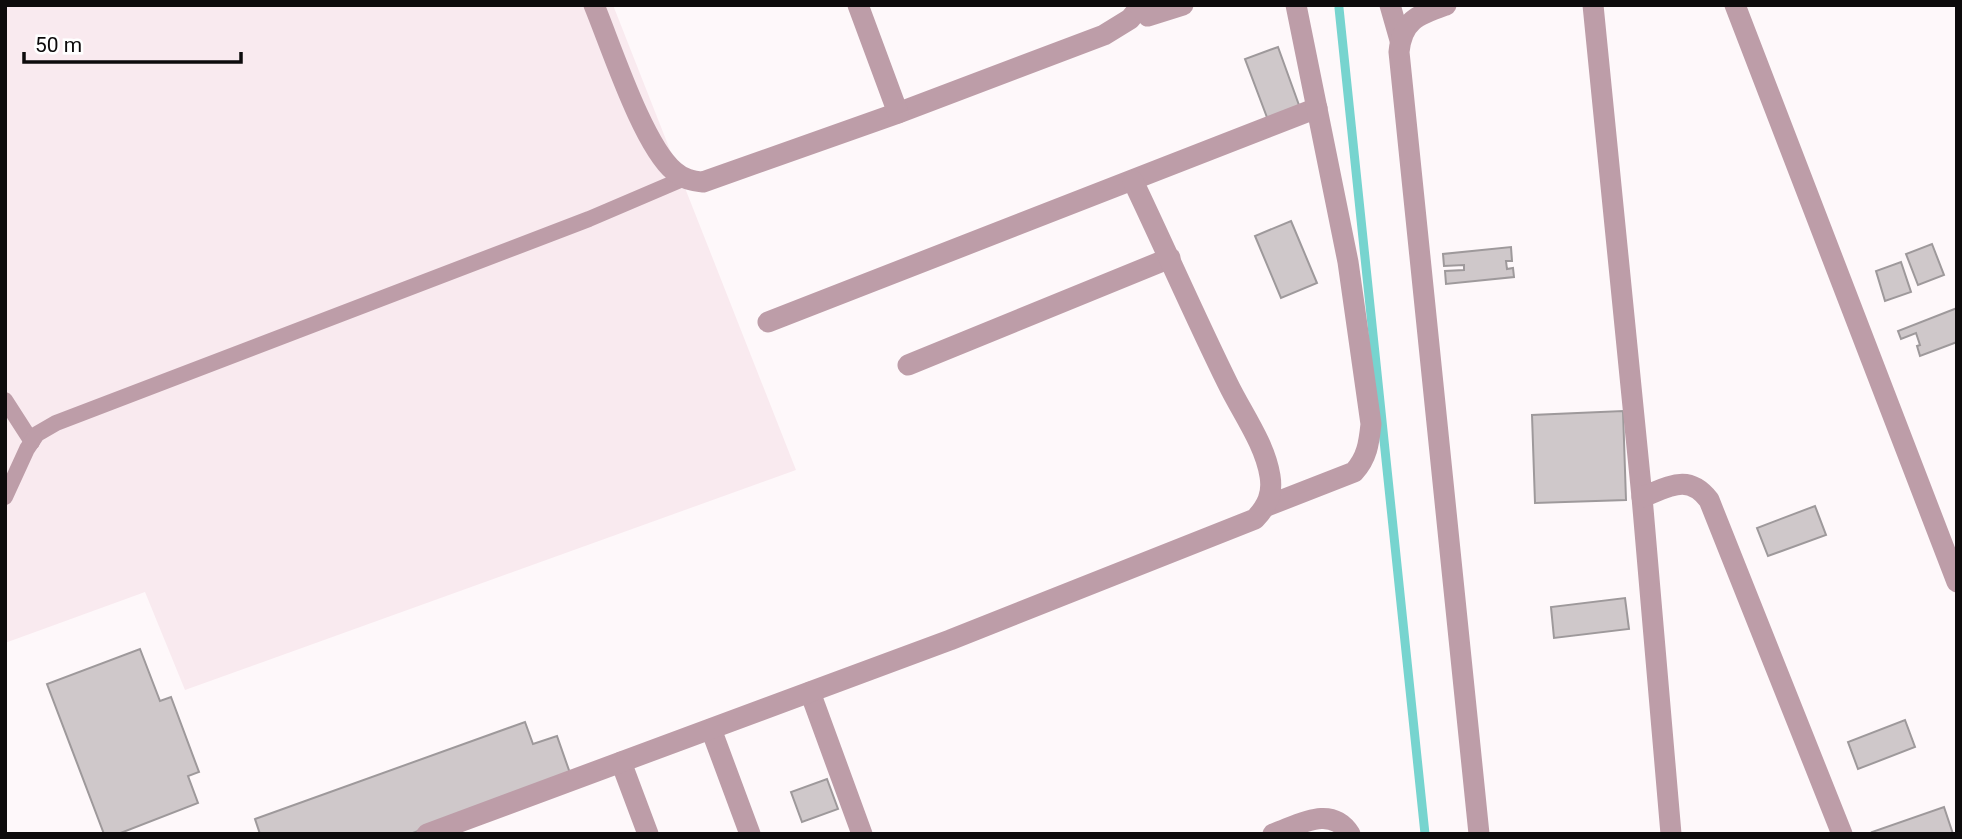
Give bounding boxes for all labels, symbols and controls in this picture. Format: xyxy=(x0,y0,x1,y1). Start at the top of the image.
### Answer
scale bar xyxy=(24,21,242,65)
text: 50 m xyxy=(35,33,82,57)

